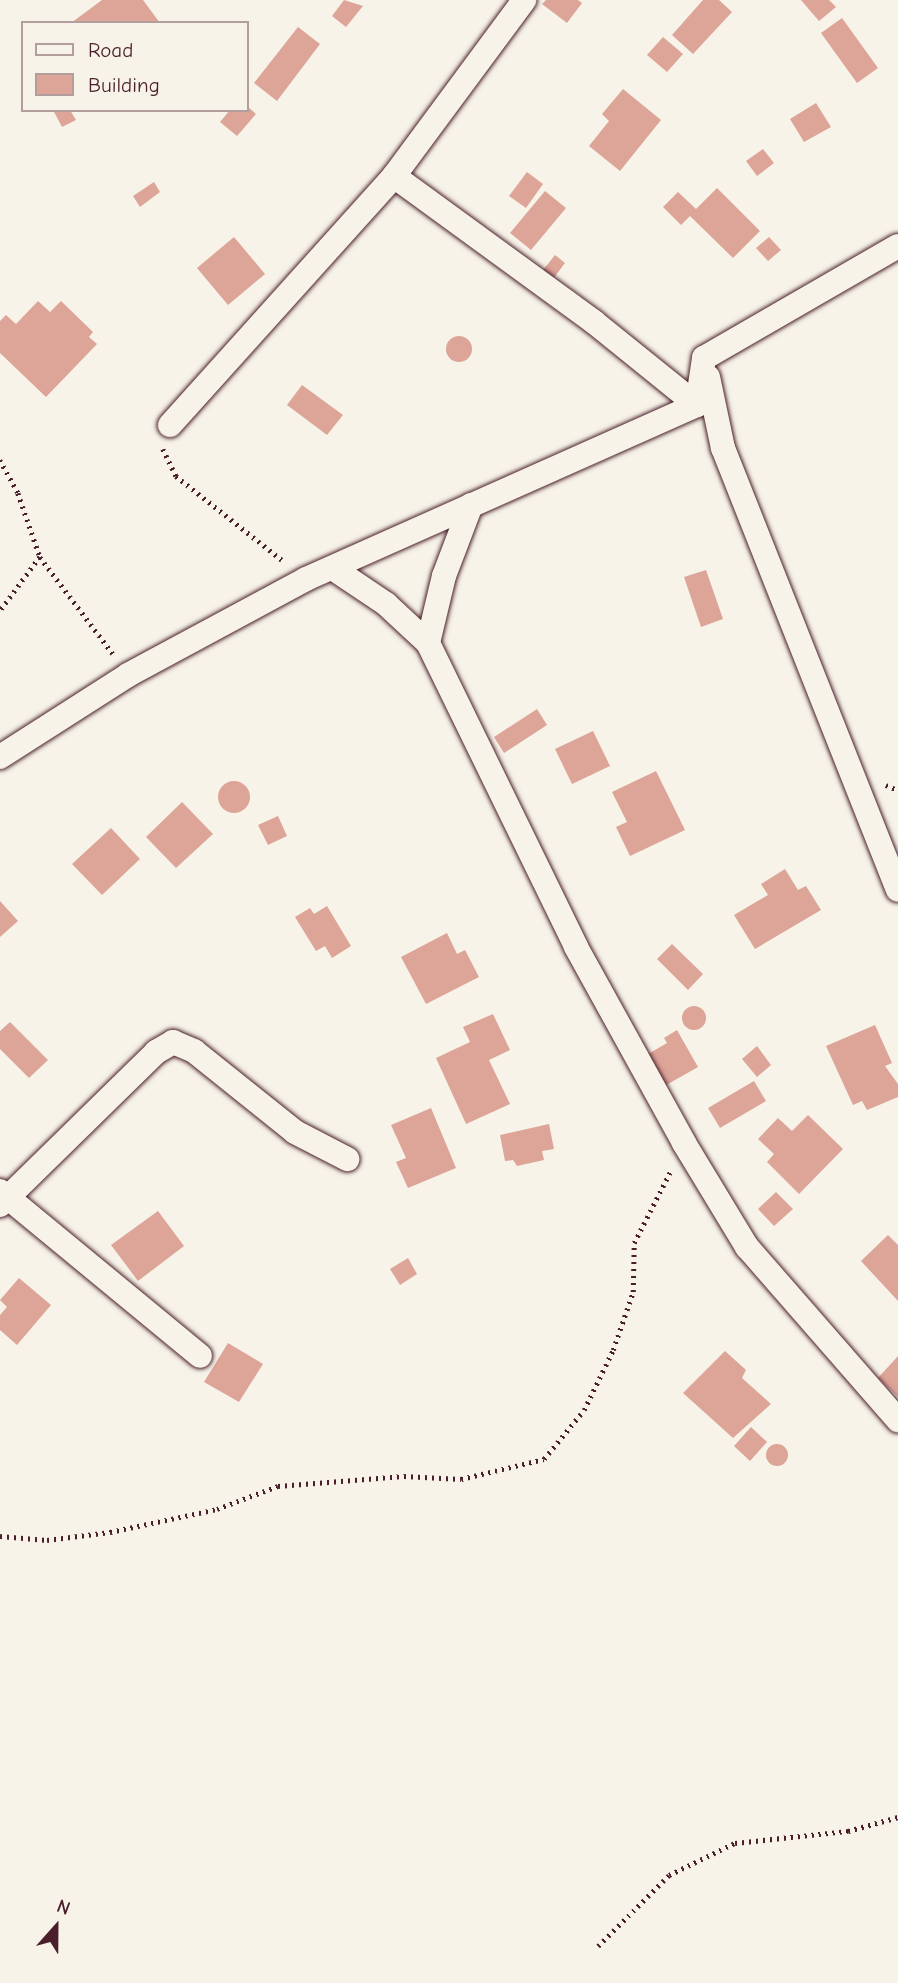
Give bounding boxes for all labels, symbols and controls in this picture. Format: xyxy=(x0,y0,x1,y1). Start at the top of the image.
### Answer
legend xyxy=(21,21,248,112)
text: Road xyxy=(88,38,133,62)
text: Building xyxy=(88,73,160,97)
north arrow xyxy=(21,1892,91,1962)
text: N xyxy=(54,1895,73,1920)

